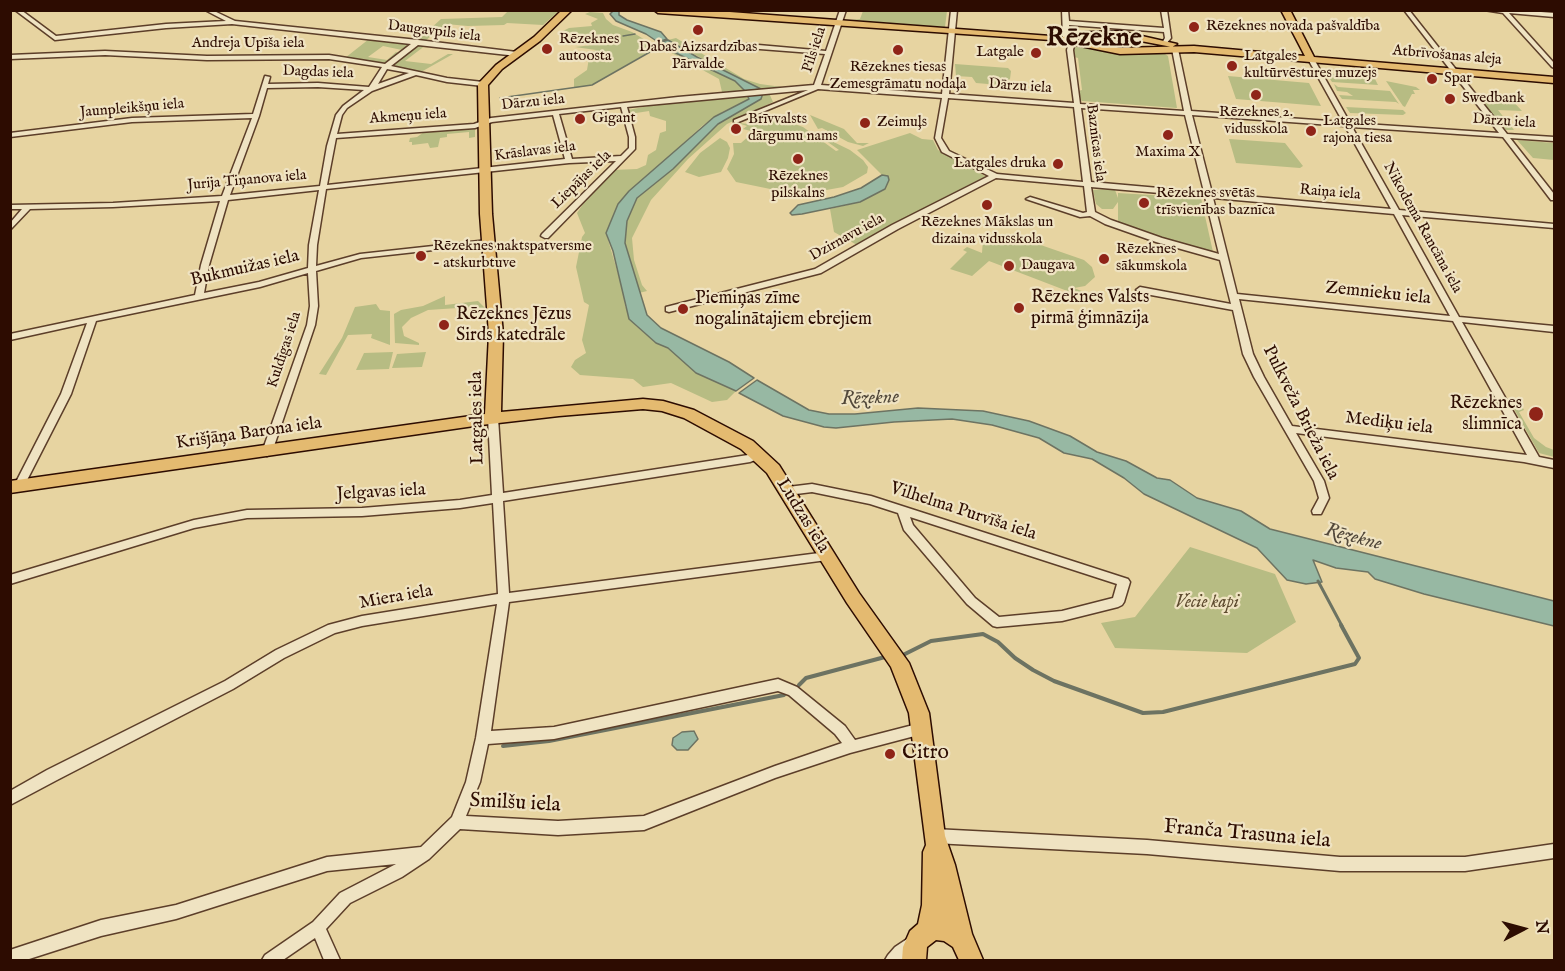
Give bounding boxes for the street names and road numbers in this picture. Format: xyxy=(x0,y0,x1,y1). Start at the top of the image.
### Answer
street label: Daugavpils iela xyxy=(386,17,482,47)
street label: Pils iela xyxy=(799,25,831,75)
street label: Andreja Upīša iela xyxy=(192,35,304,53)
street label: Atbrīvošanas aleja xyxy=(1392,42,1502,70)
street label: Dagdas iela xyxy=(282,63,354,83)
street label: Dārzu iela xyxy=(988,76,1052,98)
street label: Dārzu iela xyxy=(501,91,565,115)
street label: Jaunpleikšņu iela xyxy=(79,95,185,123)
street label: Baznīcas iela xyxy=(1081,103,1109,183)
street label: Akmeņu iela xyxy=(369,105,447,129)
street label: Dārzu iela xyxy=(1472,111,1536,133)
street label: Krāslavas iela xyxy=(493,138,577,166)
street label: Liepājas iela xyxy=(548,147,616,213)
street label: Nikodema Rancāna iela xyxy=(1379,159,1465,297)
street label: Jurija Tiņanova iela xyxy=(187,167,307,195)
street label: Raiņa iela xyxy=(1299,181,1361,205)
street label: Dzirnavu iela xyxy=(807,210,887,266)
street label: Bukmuižas iela xyxy=(189,246,301,292)
street label: Zemnieku iela xyxy=(1324,278,1432,310)
street label: Kuldīgas iela xyxy=(264,310,306,390)
street label: Pulkveža Brieža iela xyxy=(1257,342,1343,484)
street label: Latgales iela xyxy=(466,371,490,465)
street label: Mediķu iela xyxy=(1344,408,1434,440)
street label: Krišjāņa Barona iela xyxy=(175,413,323,455)
street label: Ludzas iela xyxy=(771,475,833,557)
street label: Vilhelma Purvīša iela xyxy=(887,478,1039,546)
street label: Jelgavas iela xyxy=(336,480,426,506)
street label: Miera iela xyxy=(358,581,434,615)
street label: Smilšu iela xyxy=(469,789,561,819)
street label: Franča Trasuna iela xyxy=(1163,815,1331,855)

